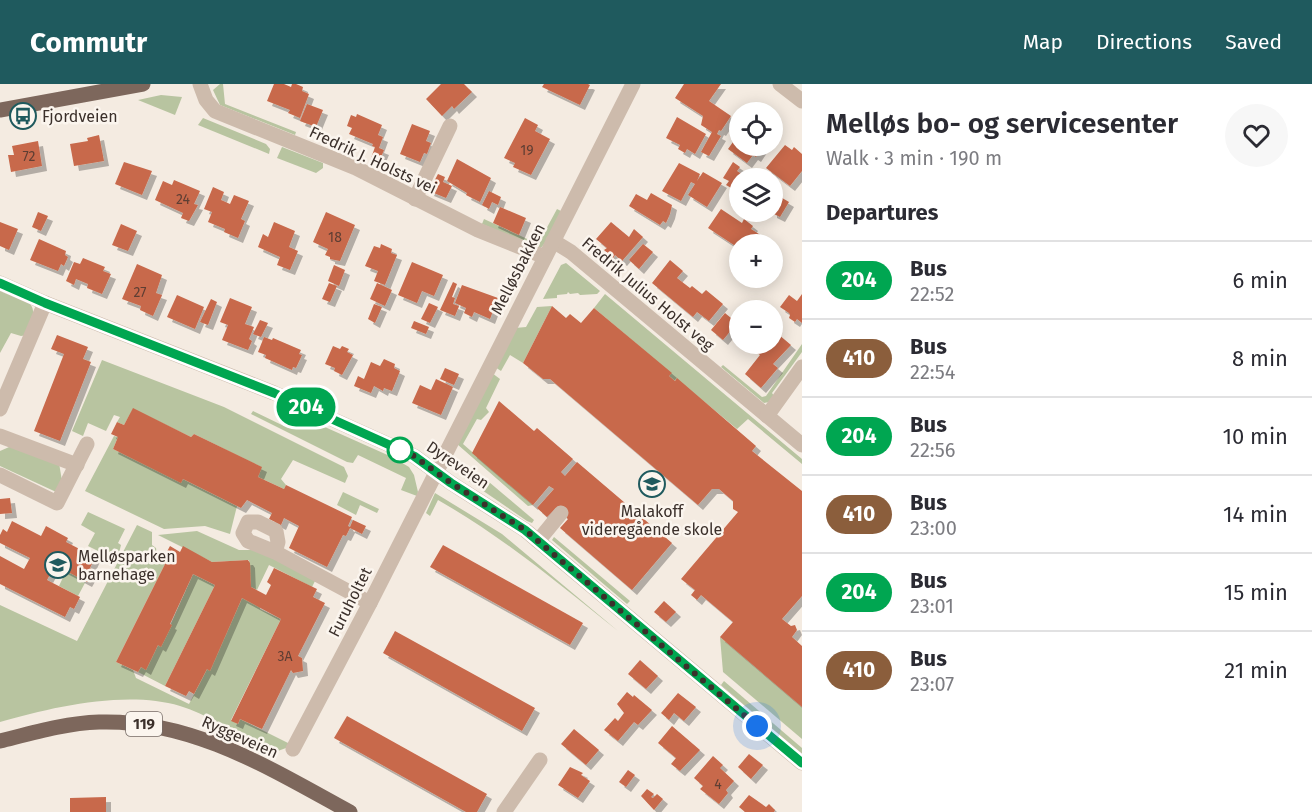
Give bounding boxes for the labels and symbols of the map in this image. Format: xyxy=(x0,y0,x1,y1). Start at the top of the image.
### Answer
bus stop icon: Fjordveien xyxy=(8,101,38,131)
place label: Fjordveien xyxy=(42,107,118,126)
street label: Fredrik J. Holsts vei xyxy=(306,122,440,198)
house number: 19 xyxy=(520,142,534,159)
house number: 72 xyxy=(23,148,36,165)
house number: 24 xyxy=(176,191,191,208)
street label: Melløsbakken xyxy=(487,220,549,318)
house number: 18 xyxy=(328,229,342,246)
street label: Fredrik Julius Holst veg xyxy=(578,233,718,355)
house number: 27 xyxy=(133,284,147,301)
line badge: 204 xyxy=(272,388,340,426)
unlabelled marker xyxy=(387,437,413,463)
street label: Dyreveien xyxy=(423,437,493,493)
school or university icon: Malakoff videregående skole xyxy=(637,469,667,499)
place label: Malakoff videregående skole xyxy=(582,502,722,539)
place label: Melløsparken barnehage xyxy=(78,547,176,584)
school or university icon: Melløsparken barnehage xyxy=(43,550,73,580)
street label: Furuholtet xyxy=(324,564,376,640)
house number: 3A xyxy=(277,648,293,665)
your location xyxy=(742,711,772,741)
road number: 119 xyxy=(126,712,162,736)
street label: Ryggeveien xyxy=(199,712,281,762)
house number: 4 xyxy=(714,776,722,793)

